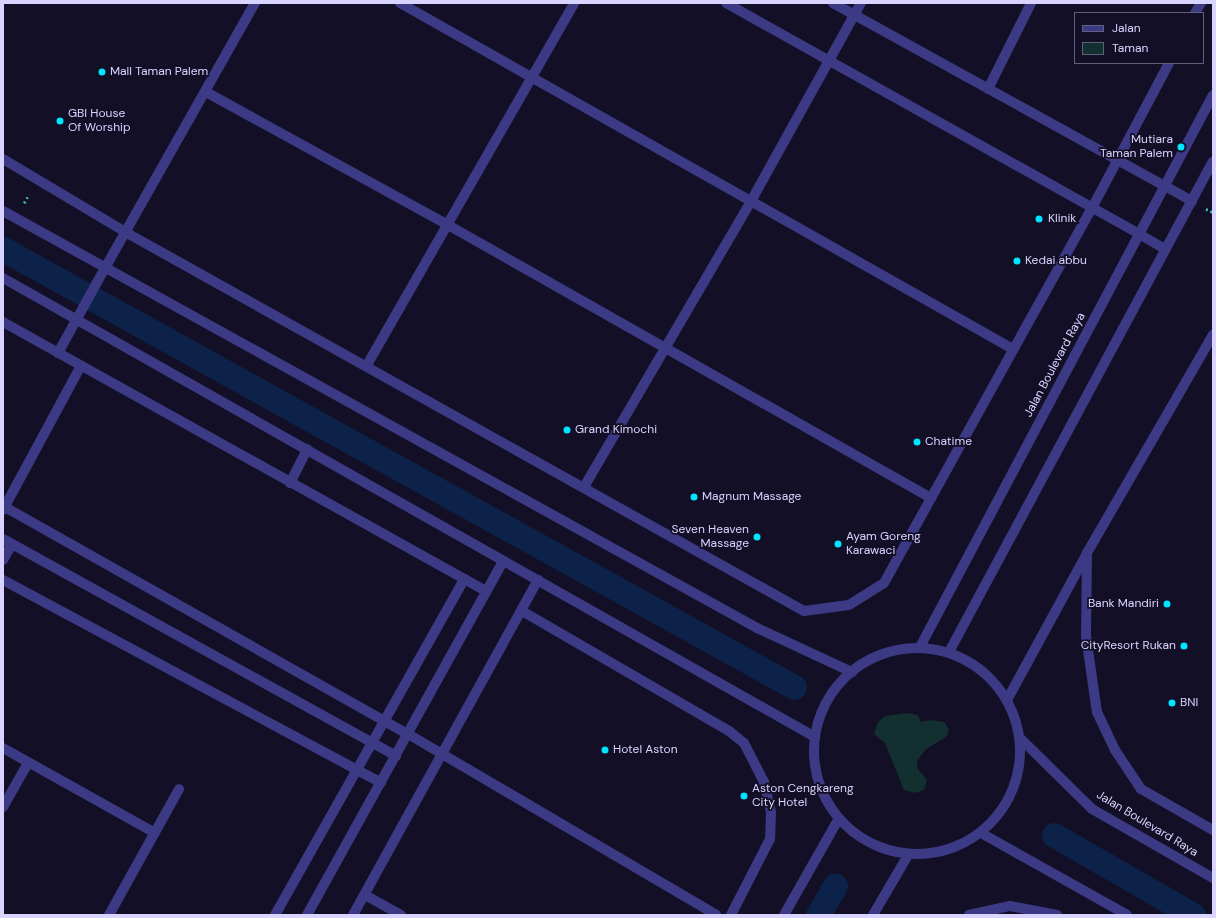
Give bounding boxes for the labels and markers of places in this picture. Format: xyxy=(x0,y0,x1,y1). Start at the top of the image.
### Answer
place label: Mall Taman Palem xyxy=(110,65,208,79)
marker: Mall Taman Palem xyxy=(97,67,107,77)
place label: GBI House Of Worship xyxy=(68,107,130,135)
marker: GBI House Of Worship xyxy=(55,116,65,126)
place label: Mutiara Taman Palem xyxy=(1100,133,1173,161)
marker: Mutiara Taman Palem xyxy=(1176,142,1186,152)
place label: Klinik xyxy=(1048,212,1076,226)
marker: Klinik xyxy=(1033,213,1045,225)
place label: Kedai abbu xyxy=(1025,254,1087,268)
marker: Kedai abbu xyxy=(1012,256,1022,266)
place label: Grand Kimochi xyxy=(575,423,657,437)
marker: Grand Kimochi xyxy=(562,425,572,435)
place label: Chatime xyxy=(925,435,972,449)
marker: Chatime xyxy=(912,437,922,447)
place label: Magnum Massage xyxy=(702,490,801,504)
marker: Magnum Massage xyxy=(689,492,699,502)
place label: Seven Heaven Massage xyxy=(672,523,749,551)
place label: Ayam Goreng Karawaci xyxy=(846,530,921,558)
marker: Seven Heaven Massage xyxy=(752,532,762,542)
marker: Ayam Goreng Karawaci xyxy=(833,539,843,549)
place label: Bank Mandiri xyxy=(1088,597,1159,611)
marker: Bank Mandiri xyxy=(1162,599,1172,609)
place label: CityResort Rukan xyxy=(1081,639,1176,653)
marker: CityResort Rukan xyxy=(1179,641,1189,651)
place label: BNI xyxy=(1180,696,1198,710)
marker: BNI xyxy=(1167,698,1177,708)
place label: Hotel Aston xyxy=(613,743,678,757)
marker: Hotel Aston xyxy=(600,745,610,755)
place label: Aston Cengkareng City Hotel xyxy=(752,782,854,810)
marker: Aston Cengkareng City Hotel xyxy=(739,791,749,801)

